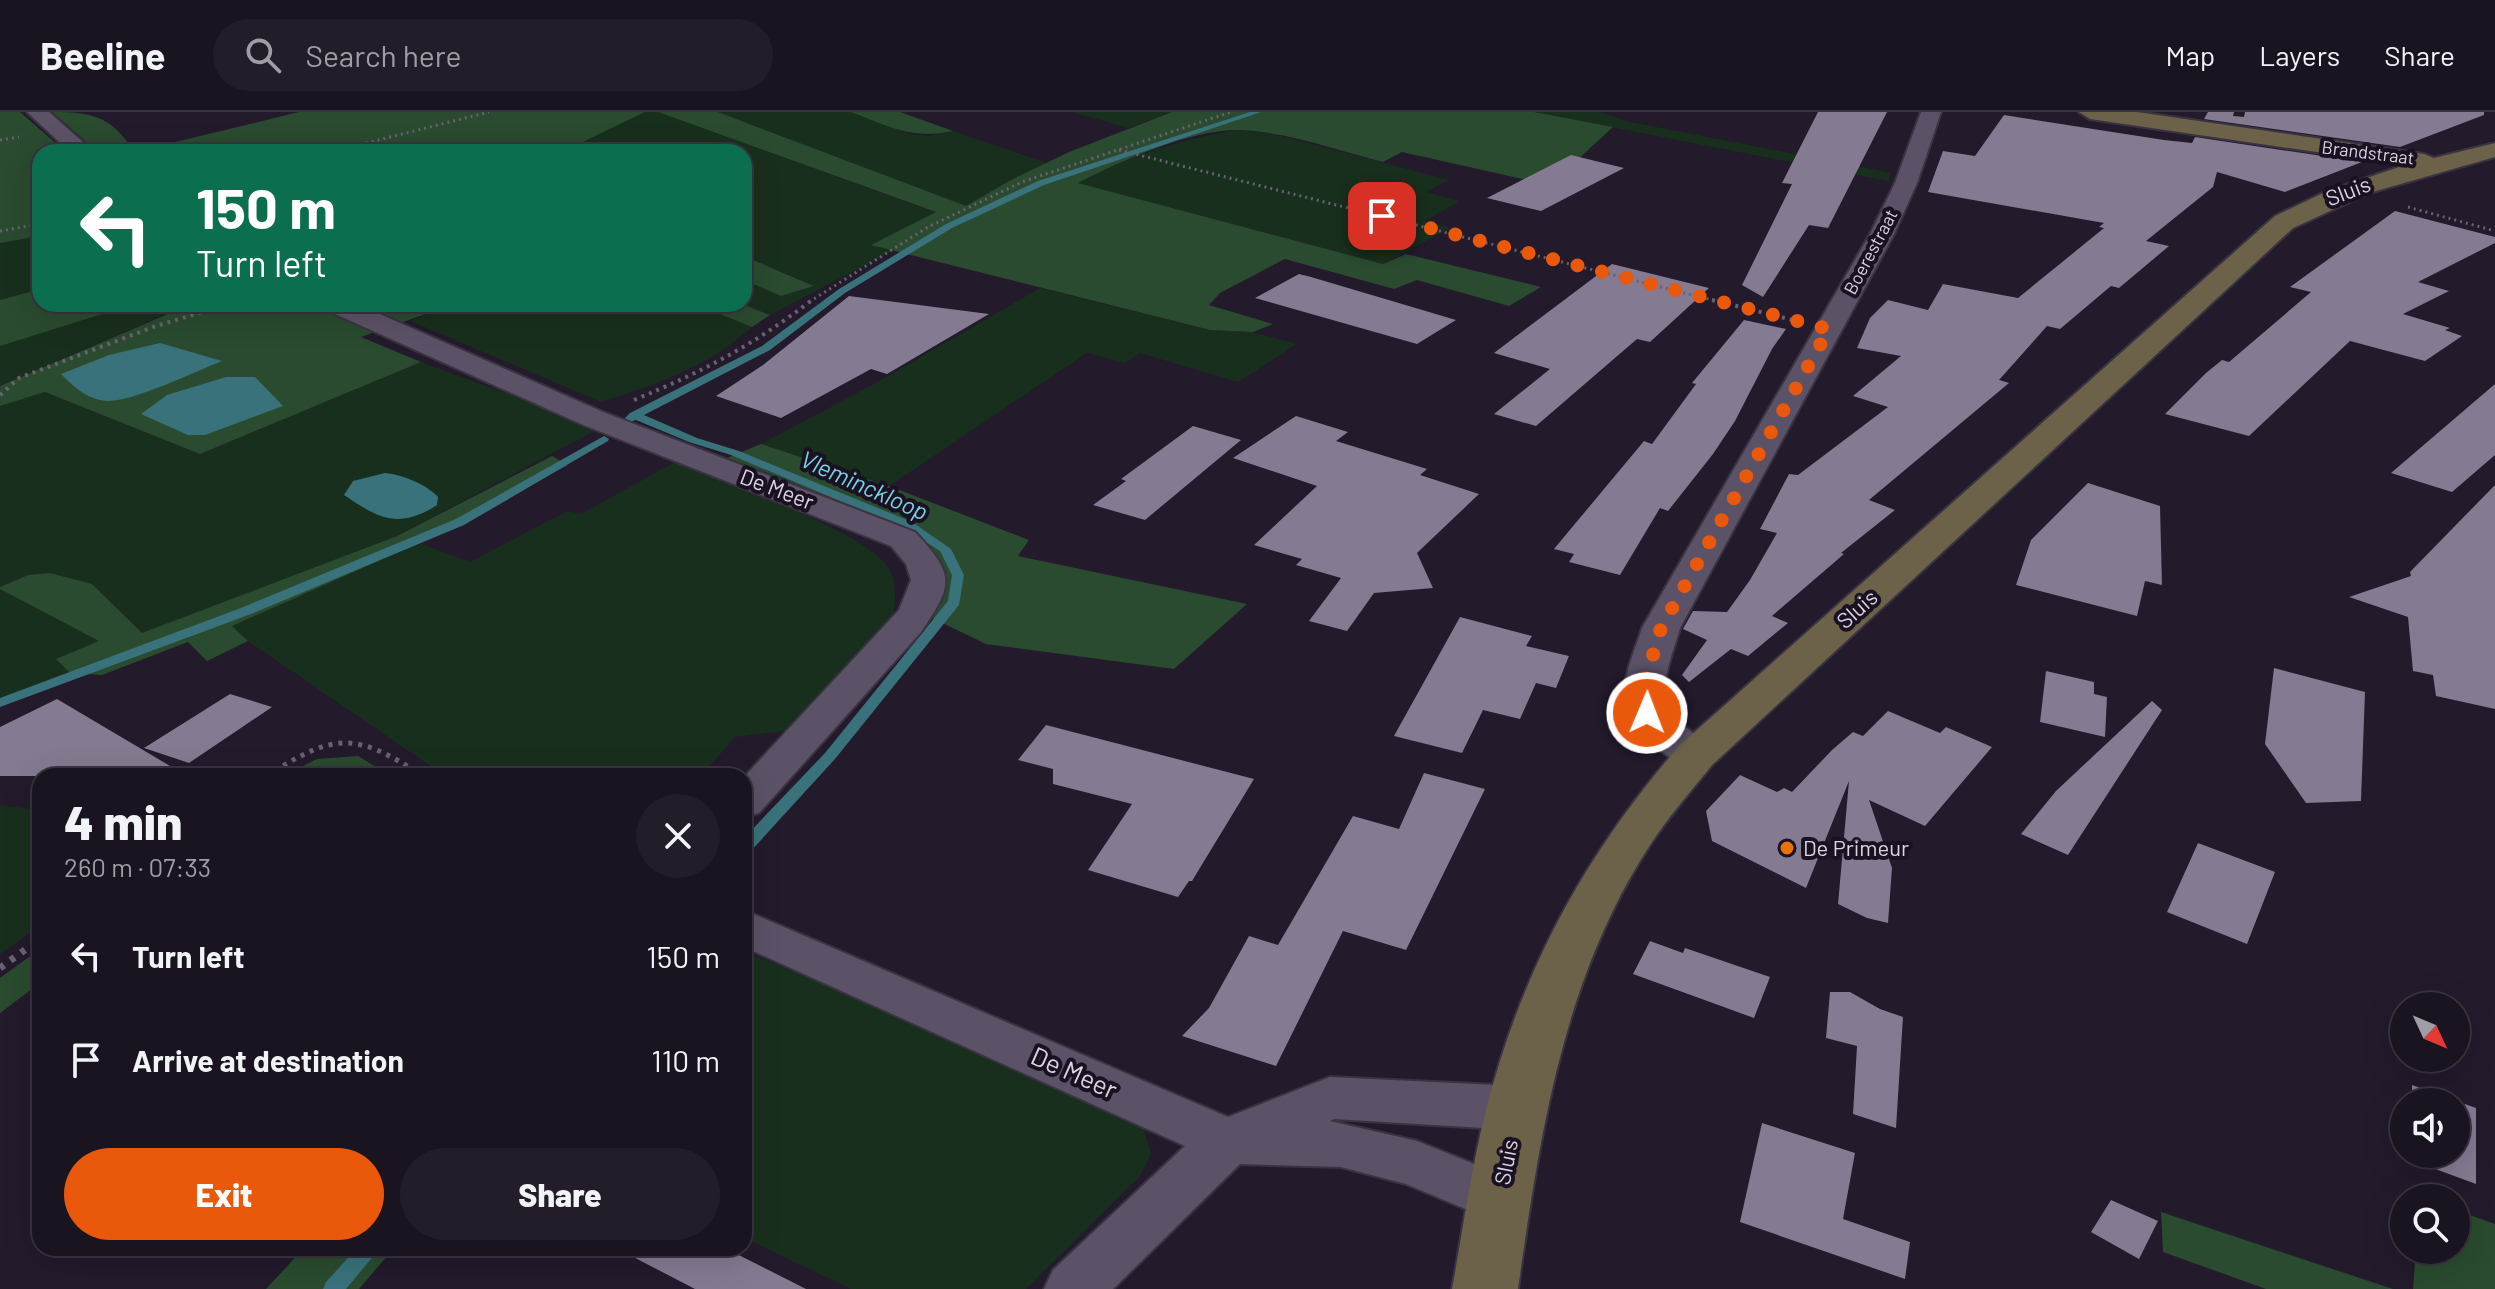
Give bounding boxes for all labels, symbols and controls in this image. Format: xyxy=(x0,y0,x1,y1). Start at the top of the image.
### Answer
search box xyxy=(213,19,773,91)
text: Beeline xyxy=(40,32,165,78)
icon: search xyxy=(241,33,285,77)
text: Search here xyxy=(305,37,461,73)
text: Map xyxy=(2165,38,2215,72)
text: Layers xyxy=(2259,38,2340,72)
text: Share xyxy=(2384,38,2455,72)
street label: Brandstraat xyxy=(2321,135,2416,169)
street label: Sluis xyxy=(2322,170,2374,210)
text: 150 m xyxy=(196,173,336,240)
icon: left xyxy=(64,176,168,280)
pin xyxy=(1348,182,1416,250)
icon: arrive xyxy=(1360,194,1404,238)
street label: Boerestraat xyxy=(1839,205,1902,298)
text: Turn left xyxy=(196,241,327,284)
water label: Vleminckloop xyxy=(796,444,933,526)
street label: De Meer xyxy=(737,462,818,514)
street label: Sluis xyxy=(1831,583,1882,633)
position arrow xyxy=(1605,671,1689,755)
text: 4 min xyxy=(64,792,182,850)
button: close xyxy=(636,794,720,878)
place label: De Primeur xyxy=(1803,834,1909,860)
marker: De Primeur xyxy=(1778,839,1796,857)
text: 260 m · 07:33 xyxy=(64,851,211,882)
icon: left xyxy=(64,934,108,978)
text: Turn left xyxy=(132,938,245,974)
text: 150 m xyxy=(646,938,720,974)
north arrow xyxy=(2390,992,2470,1072)
map controls xyxy=(2390,992,2470,1264)
icon: arrive xyxy=(64,1038,108,1082)
street label: De Meer xyxy=(1027,1039,1123,1104)
text: Arrive at destination xyxy=(132,1042,404,1078)
text: 110 m xyxy=(651,1042,720,1078)
button: sound xyxy=(2390,1088,2470,1168)
street label: Sluis xyxy=(1488,1137,1522,1187)
button: Exit xyxy=(64,1148,384,1240)
button: Share xyxy=(400,1148,720,1240)
button: search xyxy=(2390,1184,2470,1264)

